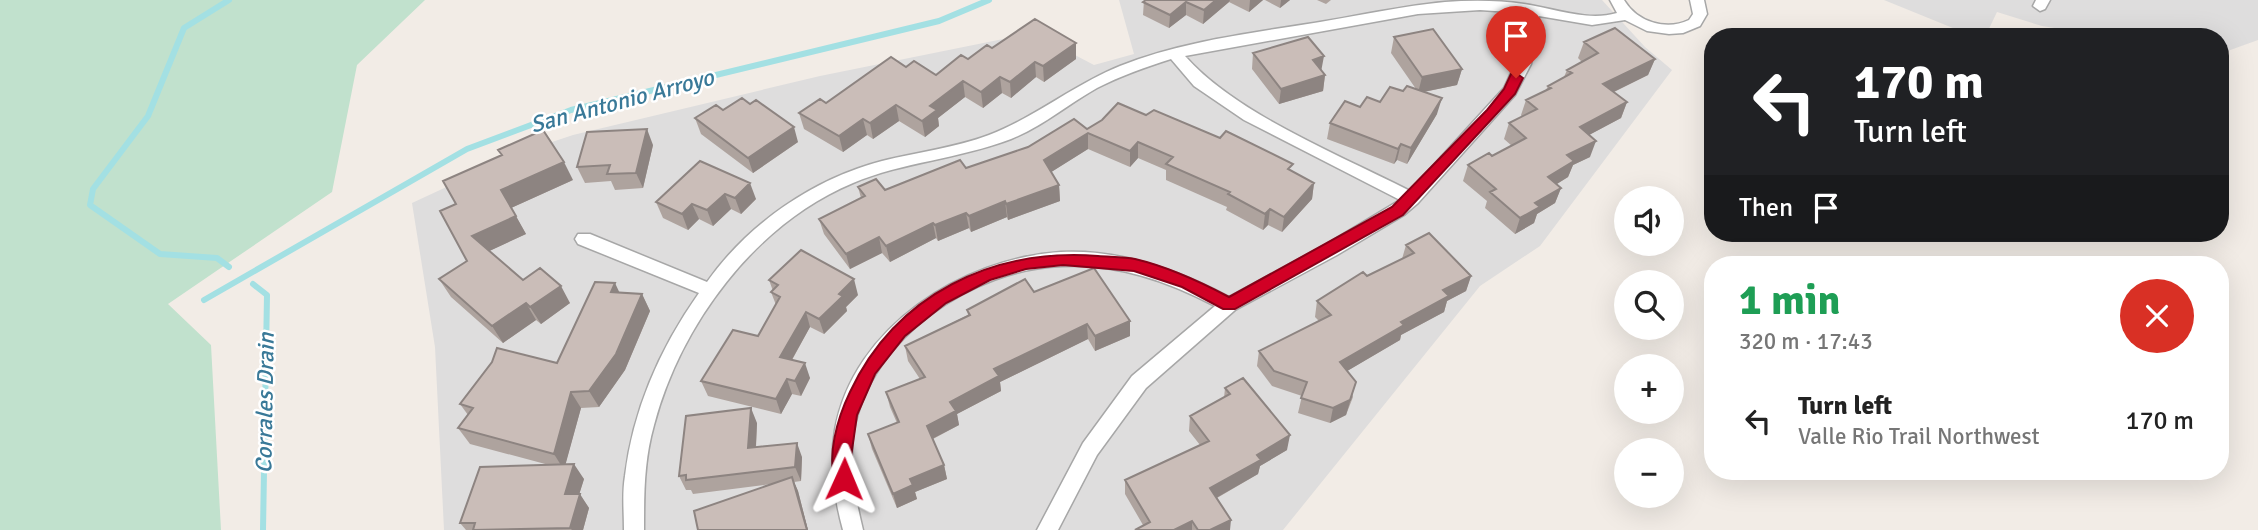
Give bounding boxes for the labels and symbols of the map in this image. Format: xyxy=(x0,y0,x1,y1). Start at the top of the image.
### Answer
pin xyxy=(1486,6,1546,78)
water label: San Antonio Arroyo xyxy=(527,62,718,139)
water label: Corrales Drain xyxy=(249,331,281,474)
position arrow xyxy=(807,442,881,516)

